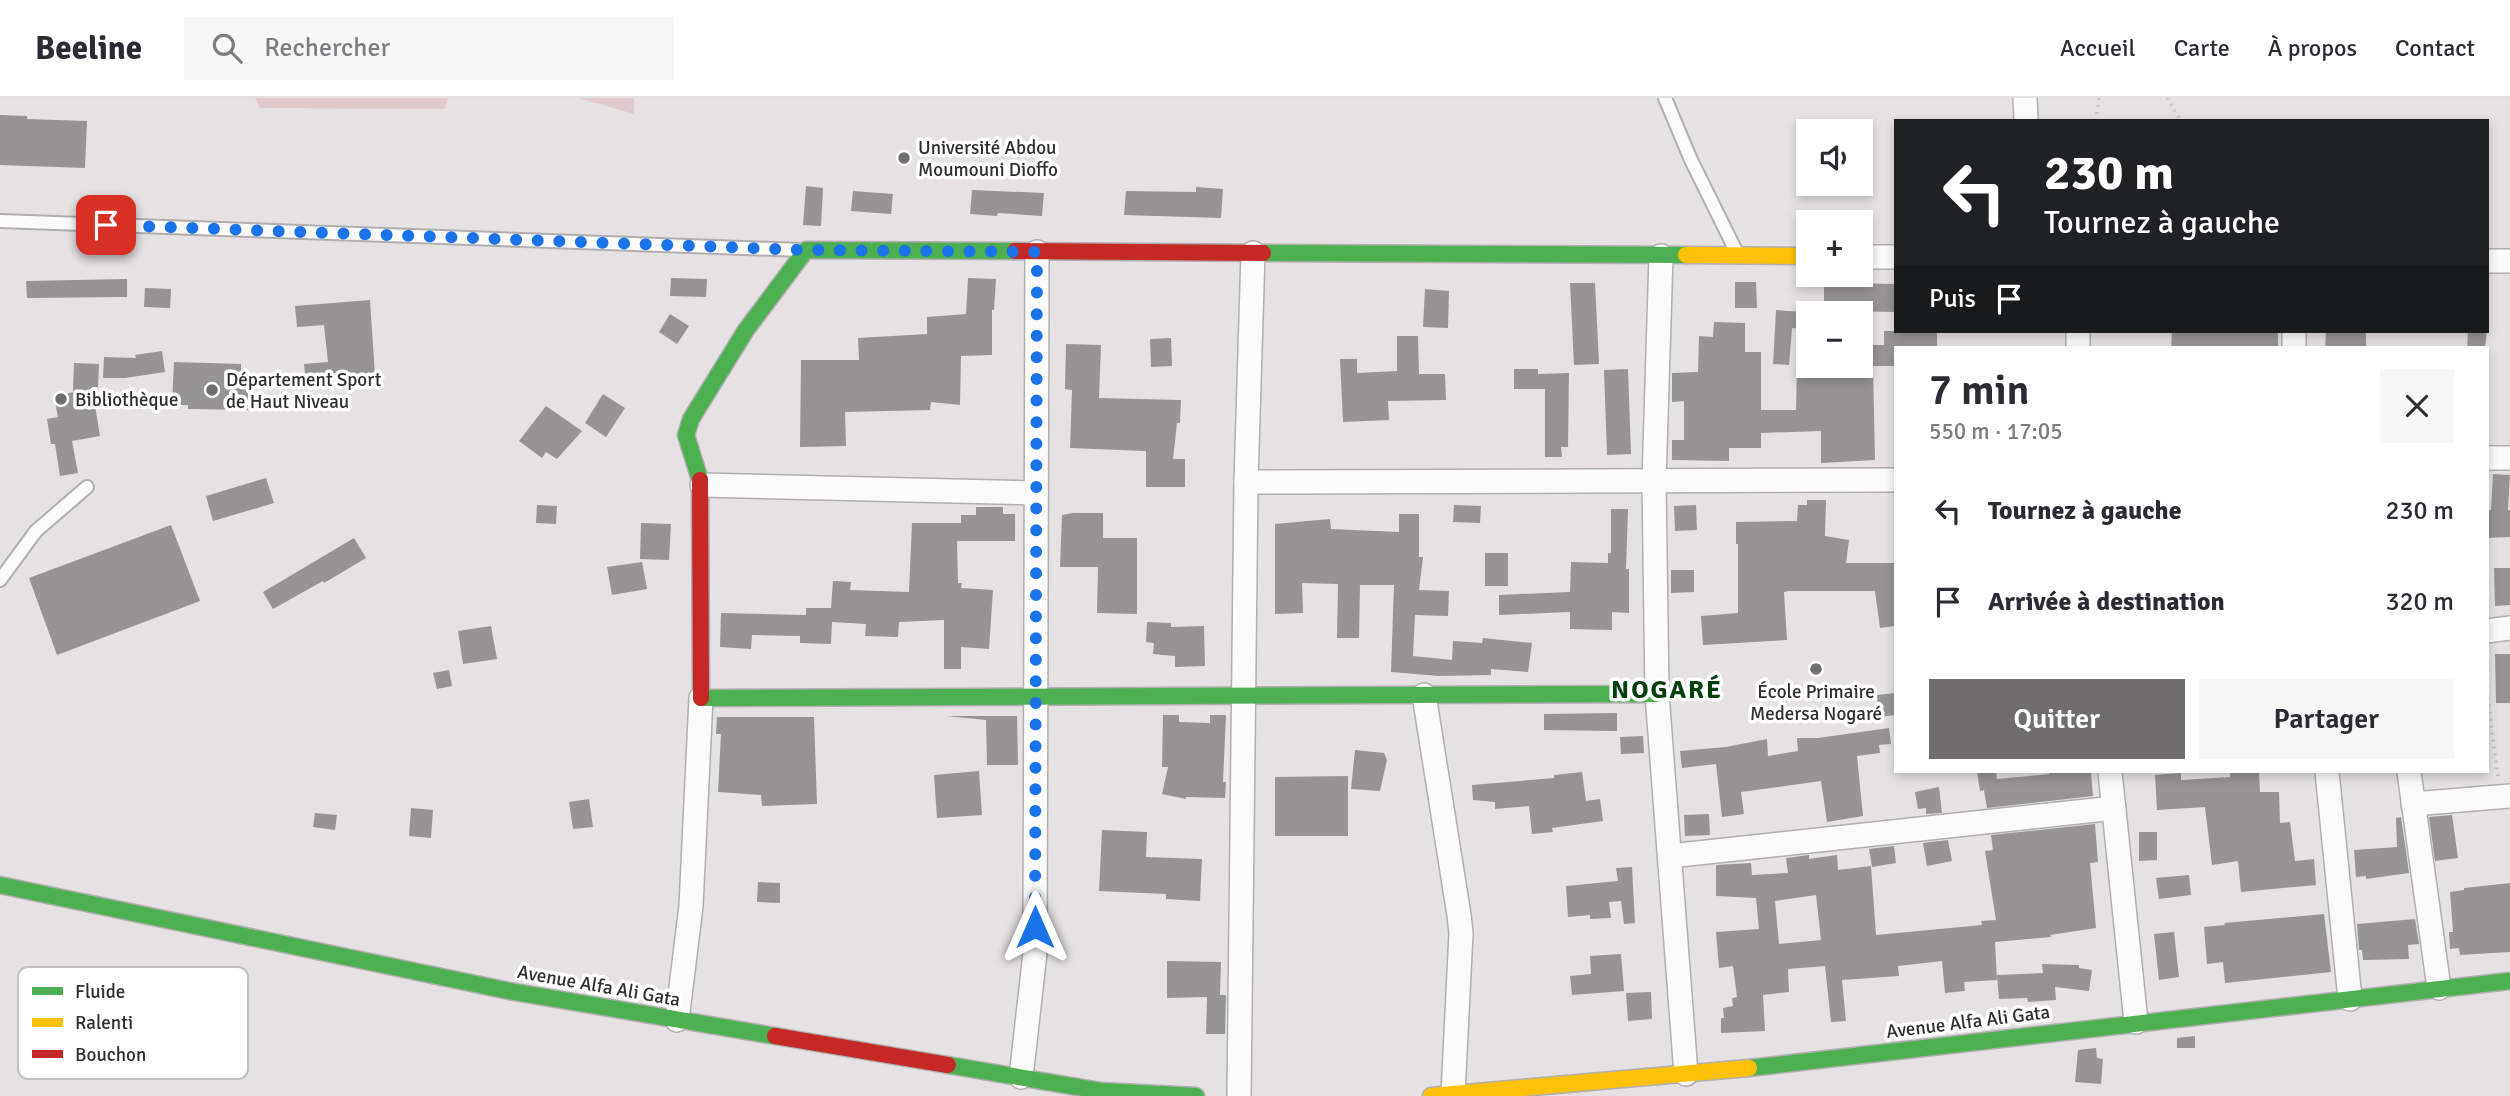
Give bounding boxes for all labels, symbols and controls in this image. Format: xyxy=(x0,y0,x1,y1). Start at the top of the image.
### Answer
search box xyxy=(184,17,674,80)
text: Beeline xyxy=(35,28,142,69)
icon: search xyxy=(208,29,246,67)
text: Rechercher xyxy=(264,32,390,64)
text: Accueil xyxy=(2060,33,2136,63)
text: Carte xyxy=(2174,33,2230,63)
text: À propos xyxy=(2268,33,2357,63)
text: Contact xyxy=(2395,33,2475,63)
map controls xyxy=(1796,119,1873,378)
button: sound xyxy=(1796,119,1873,196)
place label: Université Abdou Moumouni Dioffo xyxy=(918,136,1058,182)
text: 230 m xyxy=(2044,143,2174,203)
icon: left xyxy=(1929,147,2020,238)
marker: Université Abdou Moumouni Dioffo xyxy=(896,150,912,166)
pin xyxy=(76,195,136,255)
text: Tournez à gauche xyxy=(2044,203,2280,242)
icon: arrive xyxy=(87,206,125,244)
button: + xyxy=(1796,210,1873,287)
icon: arrive xyxy=(1990,280,2028,318)
text: Puis xyxy=(1929,283,1976,315)
button: − xyxy=(1796,301,1873,378)
text: 7 min xyxy=(1929,365,2030,416)
place label: Département Sport de Haut Niveau xyxy=(226,368,382,414)
button: close xyxy=(2380,369,2454,443)
marker: Département Sport de Haut Niveau xyxy=(204,382,220,398)
place label: Bibliothèque xyxy=(75,388,178,412)
marker: Bibliothèque xyxy=(53,391,69,407)
text: 550 m · 17:05 xyxy=(1929,417,2063,446)
icon: left xyxy=(1929,492,1967,530)
text: Tournez à gauche xyxy=(1988,495,2182,527)
text: 230 m xyxy=(2385,495,2454,527)
icon: arrive xyxy=(1929,583,1967,621)
text: Arrivée à destination xyxy=(1988,586,2225,618)
text: 320 m xyxy=(2385,586,2454,618)
marker: École Primaire Medersa Nogaré xyxy=(1808,661,1824,677)
district label: NOGARÉ xyxy=(1611,674,1723,706)
button: Quitter xyxy=(1929,679,2185,759)
button: Partager xyxy=(2199,679,2454,759)
place label: École Primaire Medersa Nogaré xyxy=(1750,680,1882,726)
position arrow xyxy=(998,890,1072,964)
street label: Avenue Alfa Ali Gata xyxy=(516,960,682,1012)
legend xyxy=(18,967,248,1079)
text: Fluide xyxy=(75,980,125,1004)
street label: Avenue Alfa Ali Gata xyxy=(1885,1000,2051,1044)
text: Ralenti xyxy=(75,1011,133,1035)
text: Bouchon xyxy=(75,1043,146,1067)

